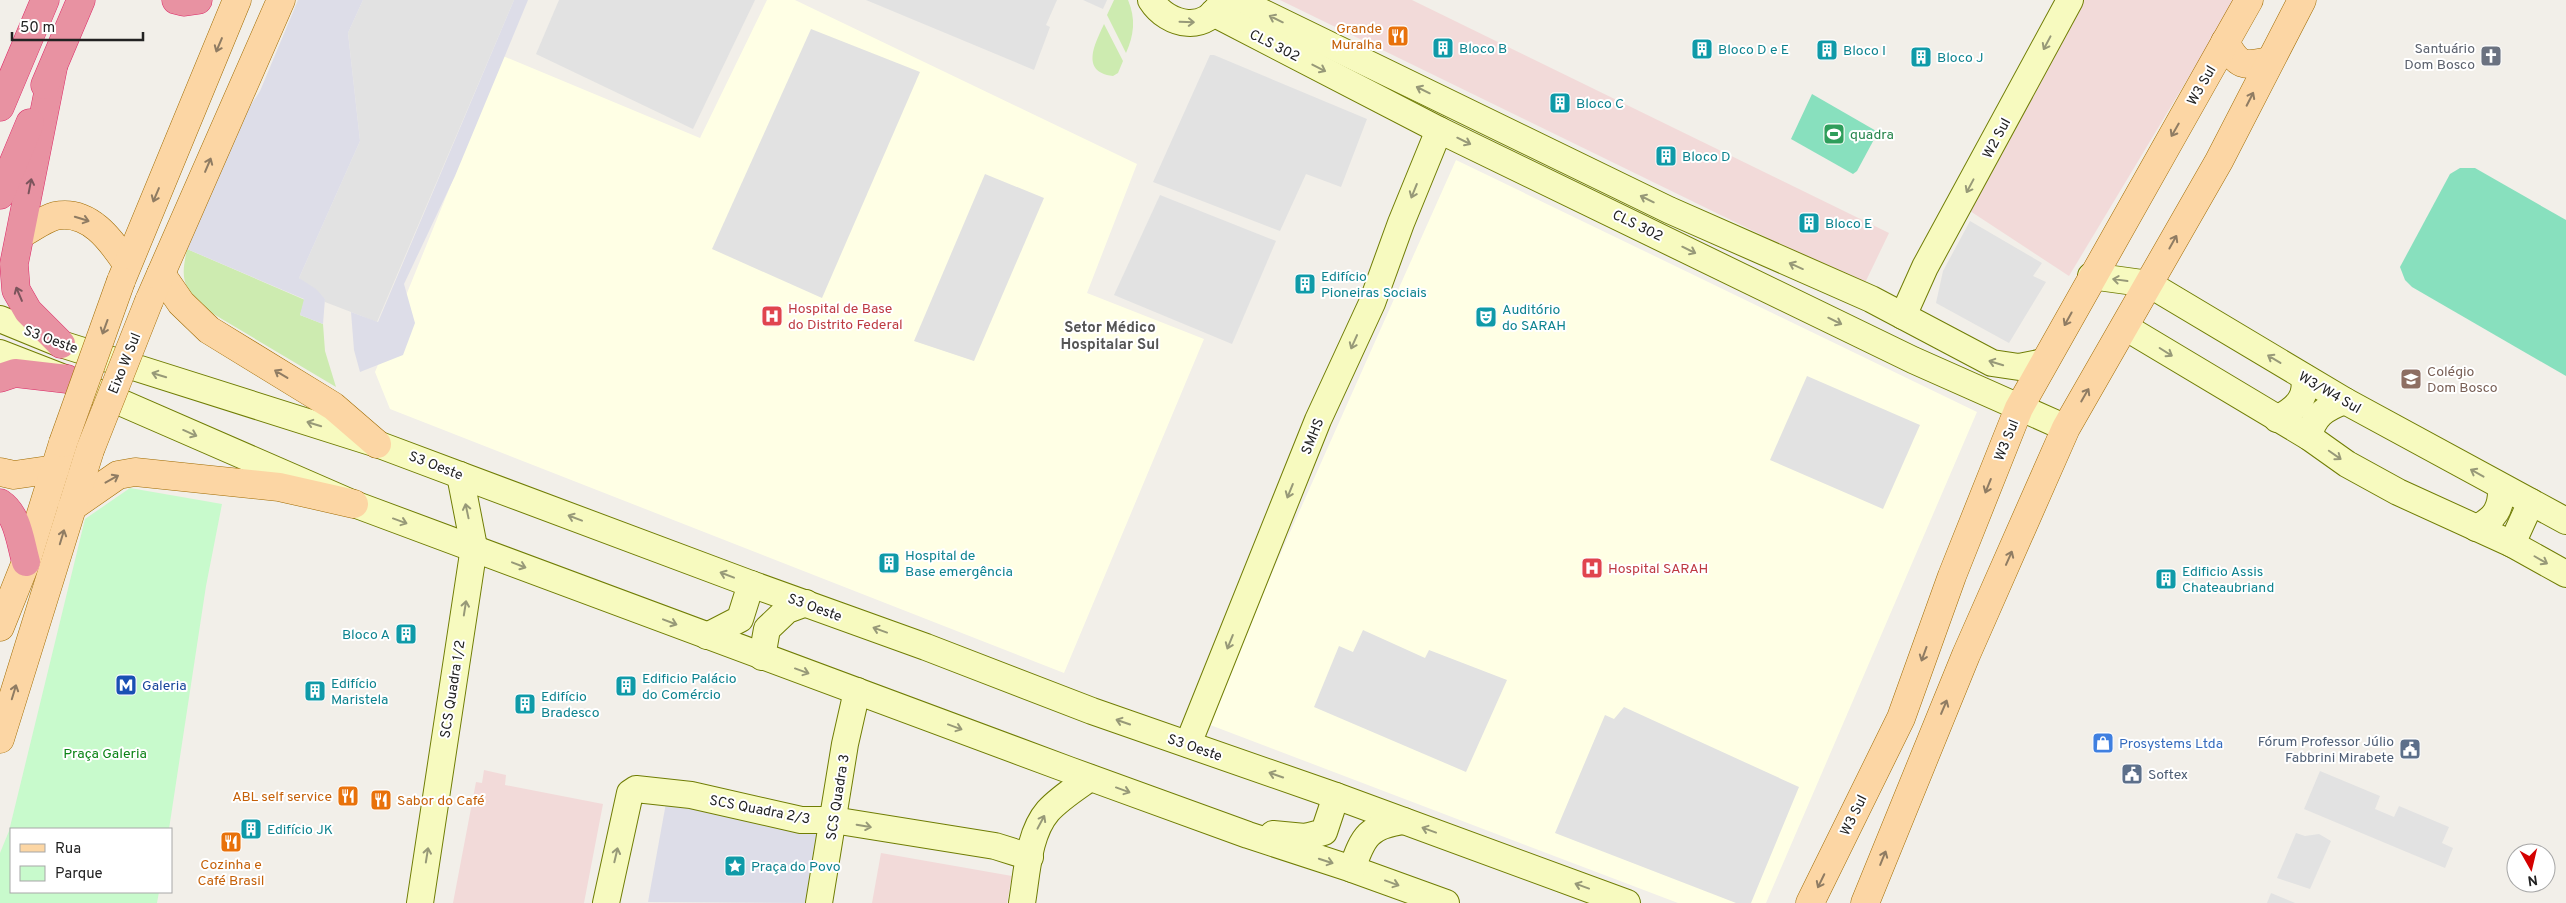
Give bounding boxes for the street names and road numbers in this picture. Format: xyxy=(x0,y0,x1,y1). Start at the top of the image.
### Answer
street label: CLS 302 xyxy=(1246,26,1302,66)
street label: W3 Sul xyxy=(2184,63,2220,109)
street label: W2 Sul xyxy=(1980,116,2015,162)
street label: CLS 302 xyxy=(1609,207,1665,246)
street label: S3 Oeste xyxy=(21,323,80,358)
street label: Eixo W Sul xyxy=(105,331,145,397)
street label: W3/W4 Sul xyxy=(2295,369,2364,418)
street label: SMHS xyxy=(1298,416,1328,457)
street label: W3 Sul xyxy=(1991,417,2023,464)
street label: S3 Oeste xyxy=(406,448,465,484)
street label: S3 Oeste xyxy=(785,591,844,626)
street label: SCS Quadra 1/2 xyxy=(437,639,470,740)
street label: S3 Oeste xyxy=(1165,731,1224,766)
street label: SCS Quadra 3 xyxy=(823,753,854,842)
street label: SCS Quadra 2/3 xyxy=(708,792,812,829)
street label: W3 Sul xyxy=(1837,793,1871,839)

